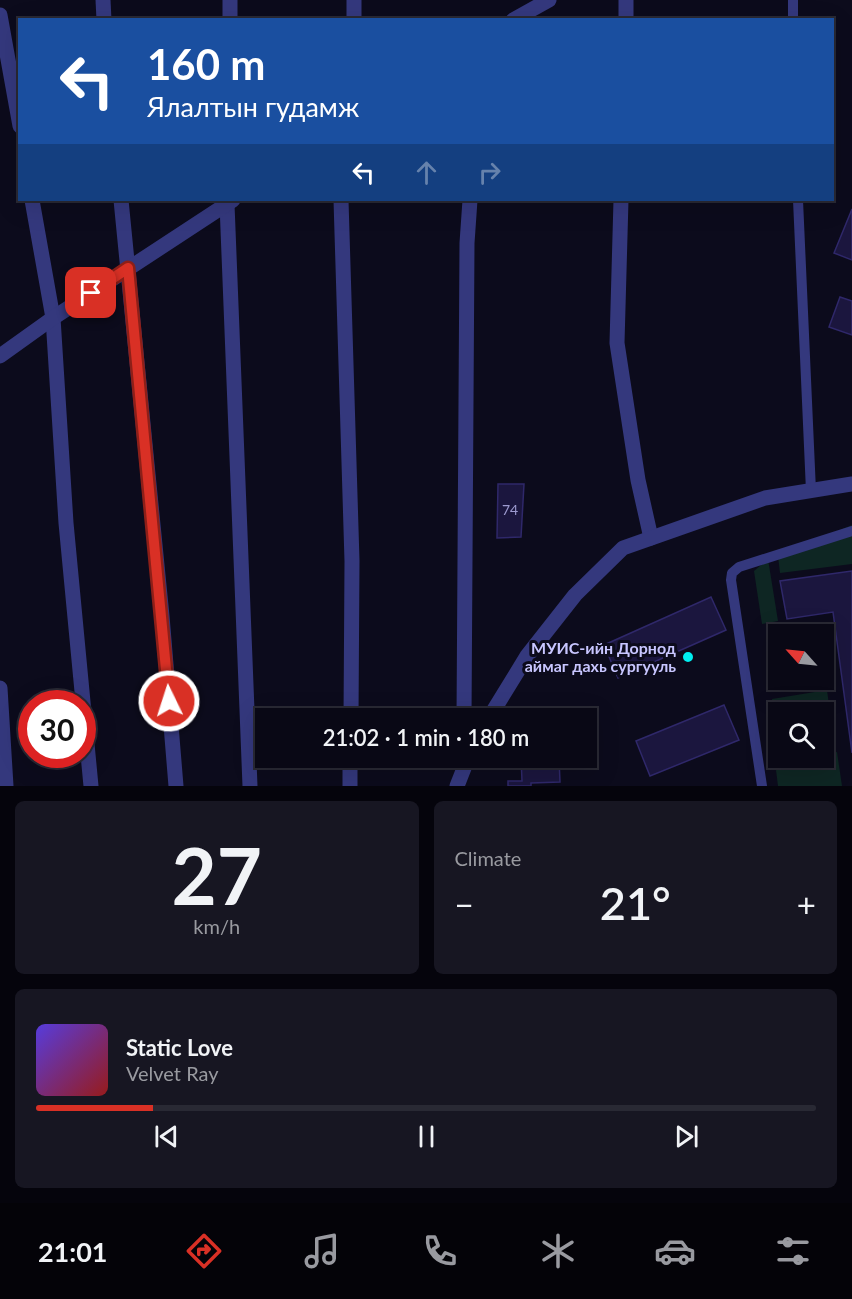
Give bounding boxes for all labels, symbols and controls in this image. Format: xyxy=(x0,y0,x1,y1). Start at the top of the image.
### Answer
text: 160 m xyxy=(147,39,265,89)
icon: left xyxy=(48,42,126,120)
text: Ялалтын гудамж xyxy=(147,90,359,123)
icon: left xyxy=(347,156,380,189)
icon: ahead xyxy=(410,156,443,189)
icon: right xyxy=(473,156,506,189)
pin xyxy=(65,267,116,318)
icon: arrive xyxy=(74,276,107,309)
house number: 74 xyxy=(502,501,518,518)
north arrow xyxy=(768,624,834,690)
map controls xyxy=(768,624,834,768)
place label: МУИС-ийн Дорнод аймаг дахь сургууль xyxy=(525,638,676,675)
marker: МУИС-ийн Дорнод аймаг дахь сургууль xyxy=(681,650,695,664)
position arrow xyxy=(137,669,201,733)
speed limit sign: 30 xyxy=(18,690,96,768)
button: search xyxy=(768,702,834,768)
text: 21:02 · 1 min · 180 m xyxy=(323,724,529,751)
text: 27 xyxy=(172,828,262,922)
text: Climate xyxy=(455,846,521,870)
text: 21° xyxy=(600,876,671,930)
text: − xyxy=(455,884,474,924)
text: + xyxy=(797,884,816,924)
text: km/h xyxy=(193,914,240,938)
text: Static Love xyxy=(126,1034,233,1061)
text: Velvet Ray xyxy=(126,1061,219,1085)
icon: previous xyxy=(150,1120,183,1153)
icon: pause xyxy=(410,1120,443,1153)
icon: next xyxy=(670,1120,703,1153)
icon: directions xyxy=(183,1230,225,1272)
icon: music xyxy=(301,1230,343,1272)
icon: phone xyxy=(419,1230,461,1272)
icon: climate xyxy=(537,1230,579,1272)
icon: car xyxy=(654,1230,696,1272)
icon: filters xyxy=(772,1230,814,1272)
text: 21:01 xyxy=(38,1235,107,1268)

